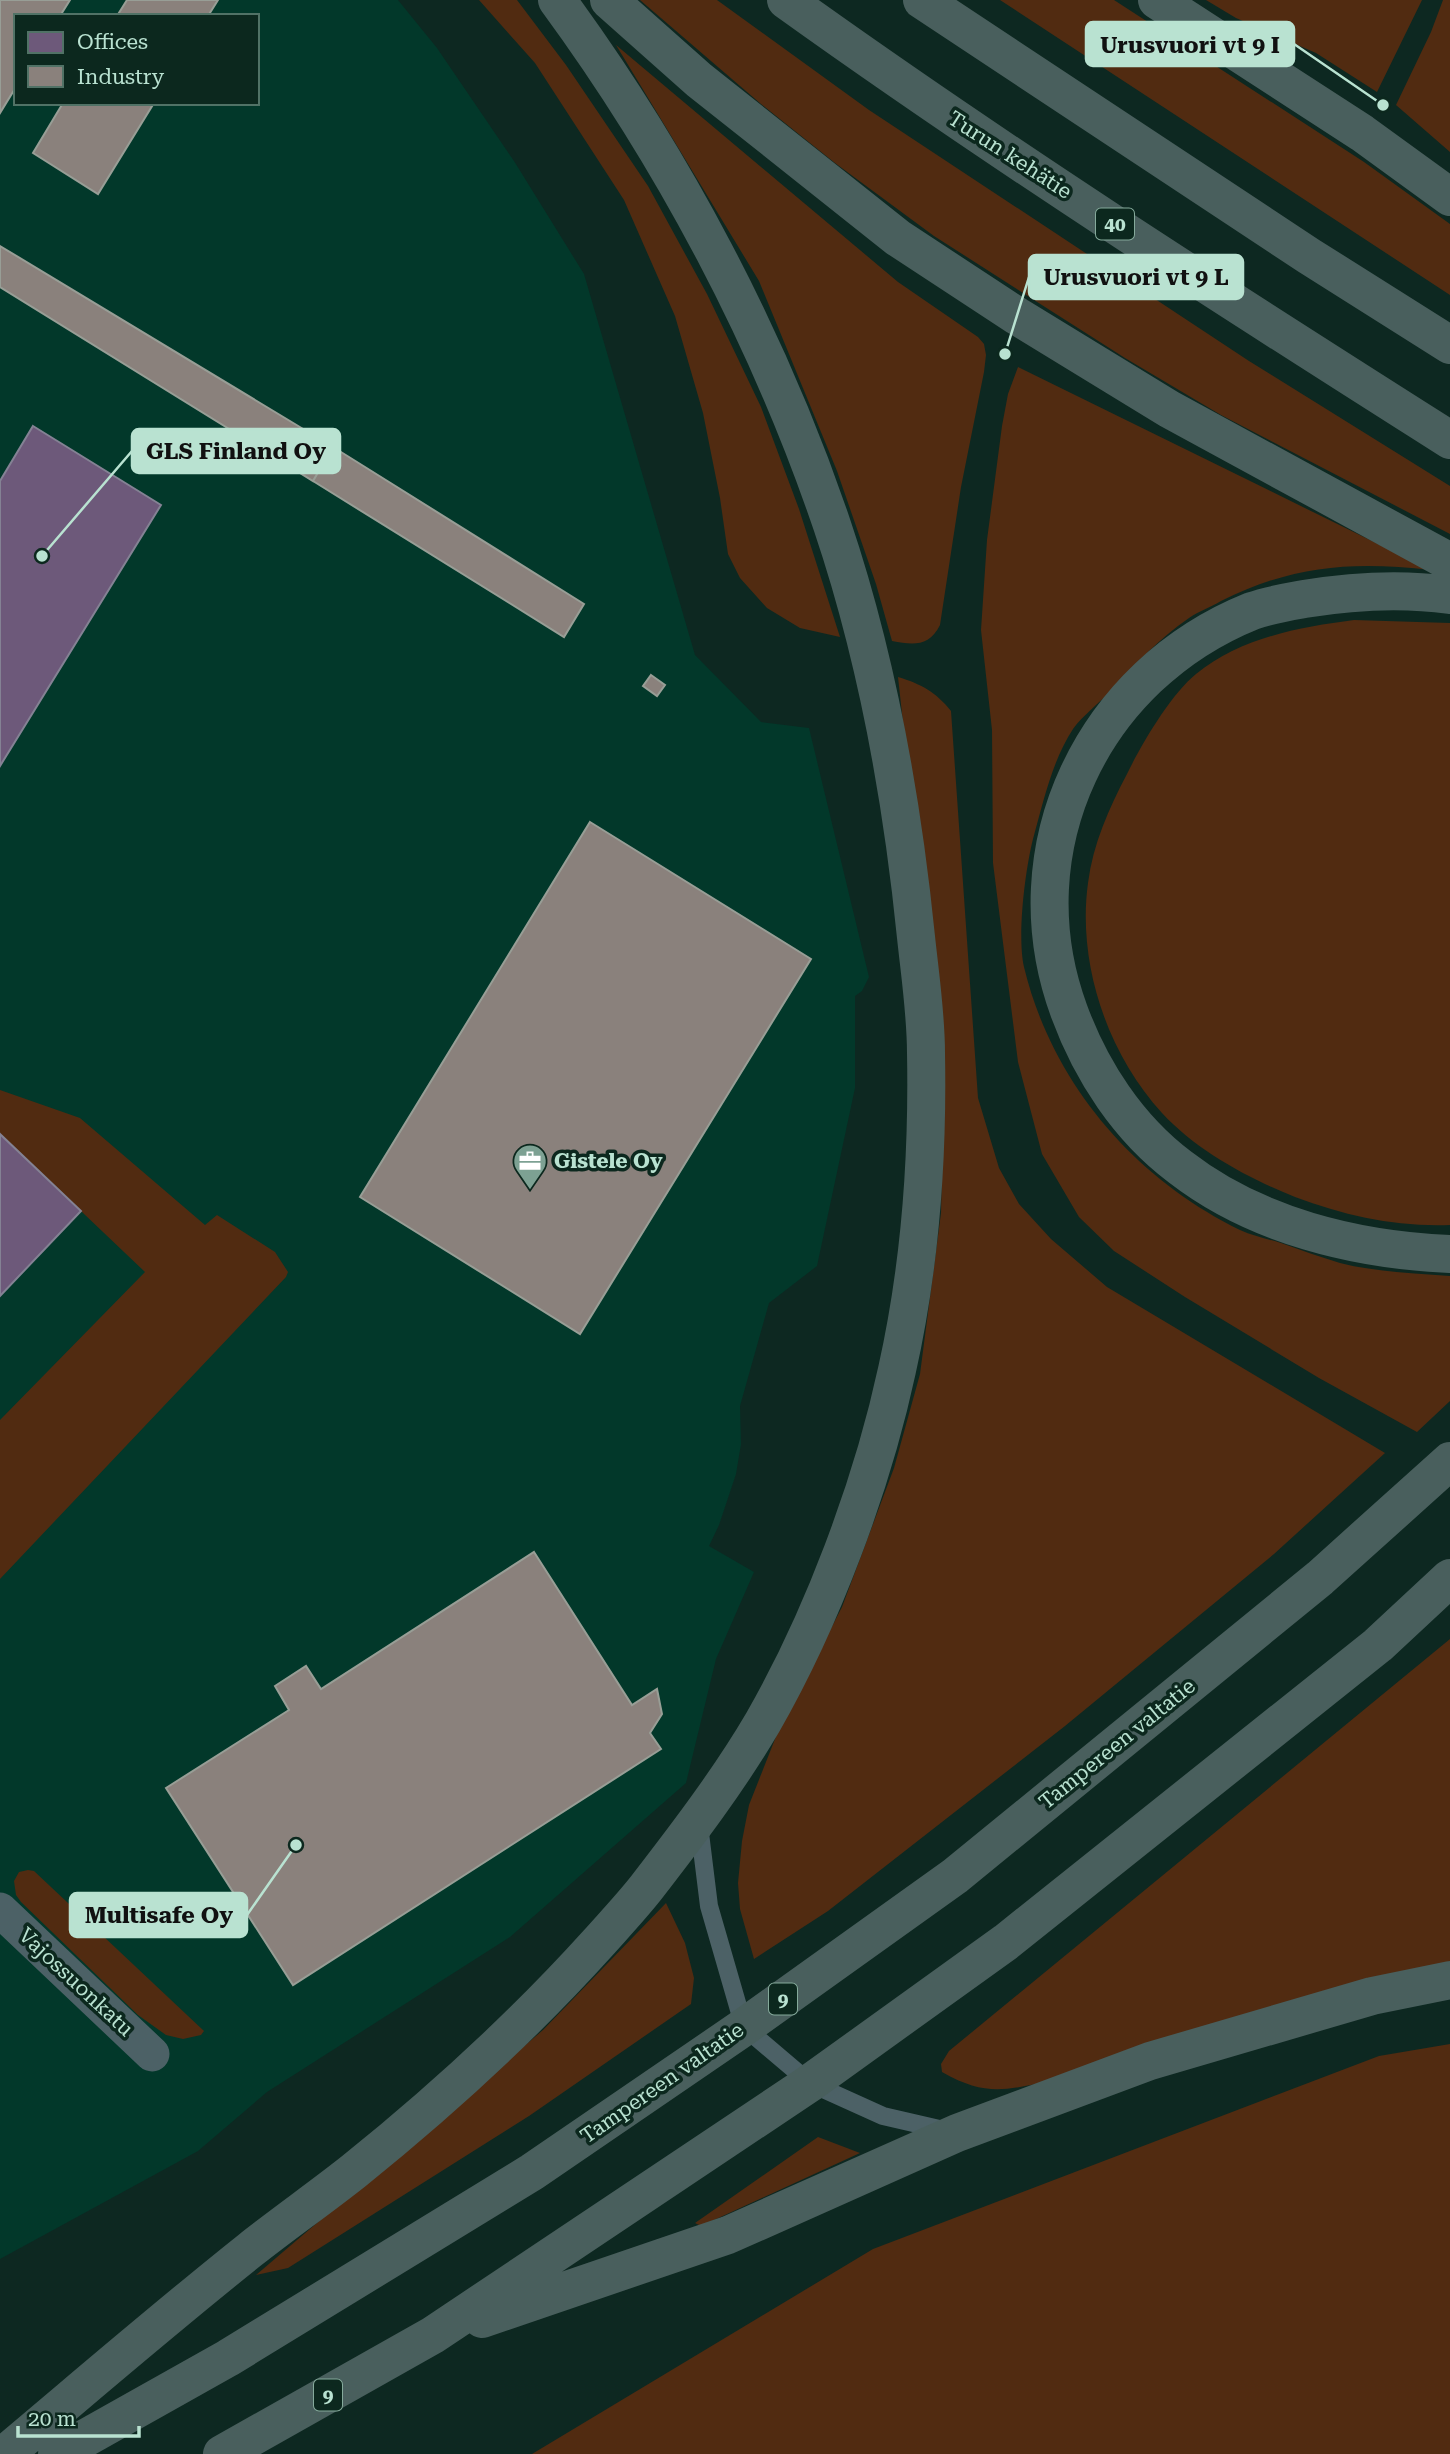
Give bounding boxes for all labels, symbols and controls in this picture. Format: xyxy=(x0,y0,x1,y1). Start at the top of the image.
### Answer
legend xyxy=(14,14,259,105)
callout: Urusvuori vt 9 I xyxy=(1086,22,1294,66)
text: Offices xyxy=(77,30,148,54)
text: Urusvuori vt 9 I xyxy=(1100,32,1280,59)
text: Industry xyxy=(77,65,165,89)
street label: Turun kehätie xyxy=(944,106,1076,204)
road number: 40 xyxy=(1096,208,1134,240)
callout: Urusvuori vt 9 L xyxy=(1029,255,1243,299)
text: Urusvuori vt 9 L xyxy=(1043,264,1229,291)
callout: GLS Finland Oy xyxy=(132,429,340,473)
text: GLS Finland Oy xyxy=(146,438,326,465)
office icon: Gistele Oy xyxy=(511,1142,549,1191)
place label: Gistele Oy xyxy=(554,1149,663,1173)
street label: Tampereen valtatie xyxy=(1034,1674,1200,1814)
callout: Multisafe Oy xyxy=(70,1893,247,1937)
text: Multisafe Oy xyxy=(85,1902,233,1929)
street label: Vajossuonkatu xyxy=(14,1923,138,2041)
road number: 9 xyxy=(769,1983,797,2014)
street label: Tampereen valtatie xyxy=(576,2018,748,2148)
road number: 9 xyxy=(314,2380,342,2410)
scale bar xyxy=(18,2394,138,2438)
text: 20 m xyxy=(28,2407,76,2431)

